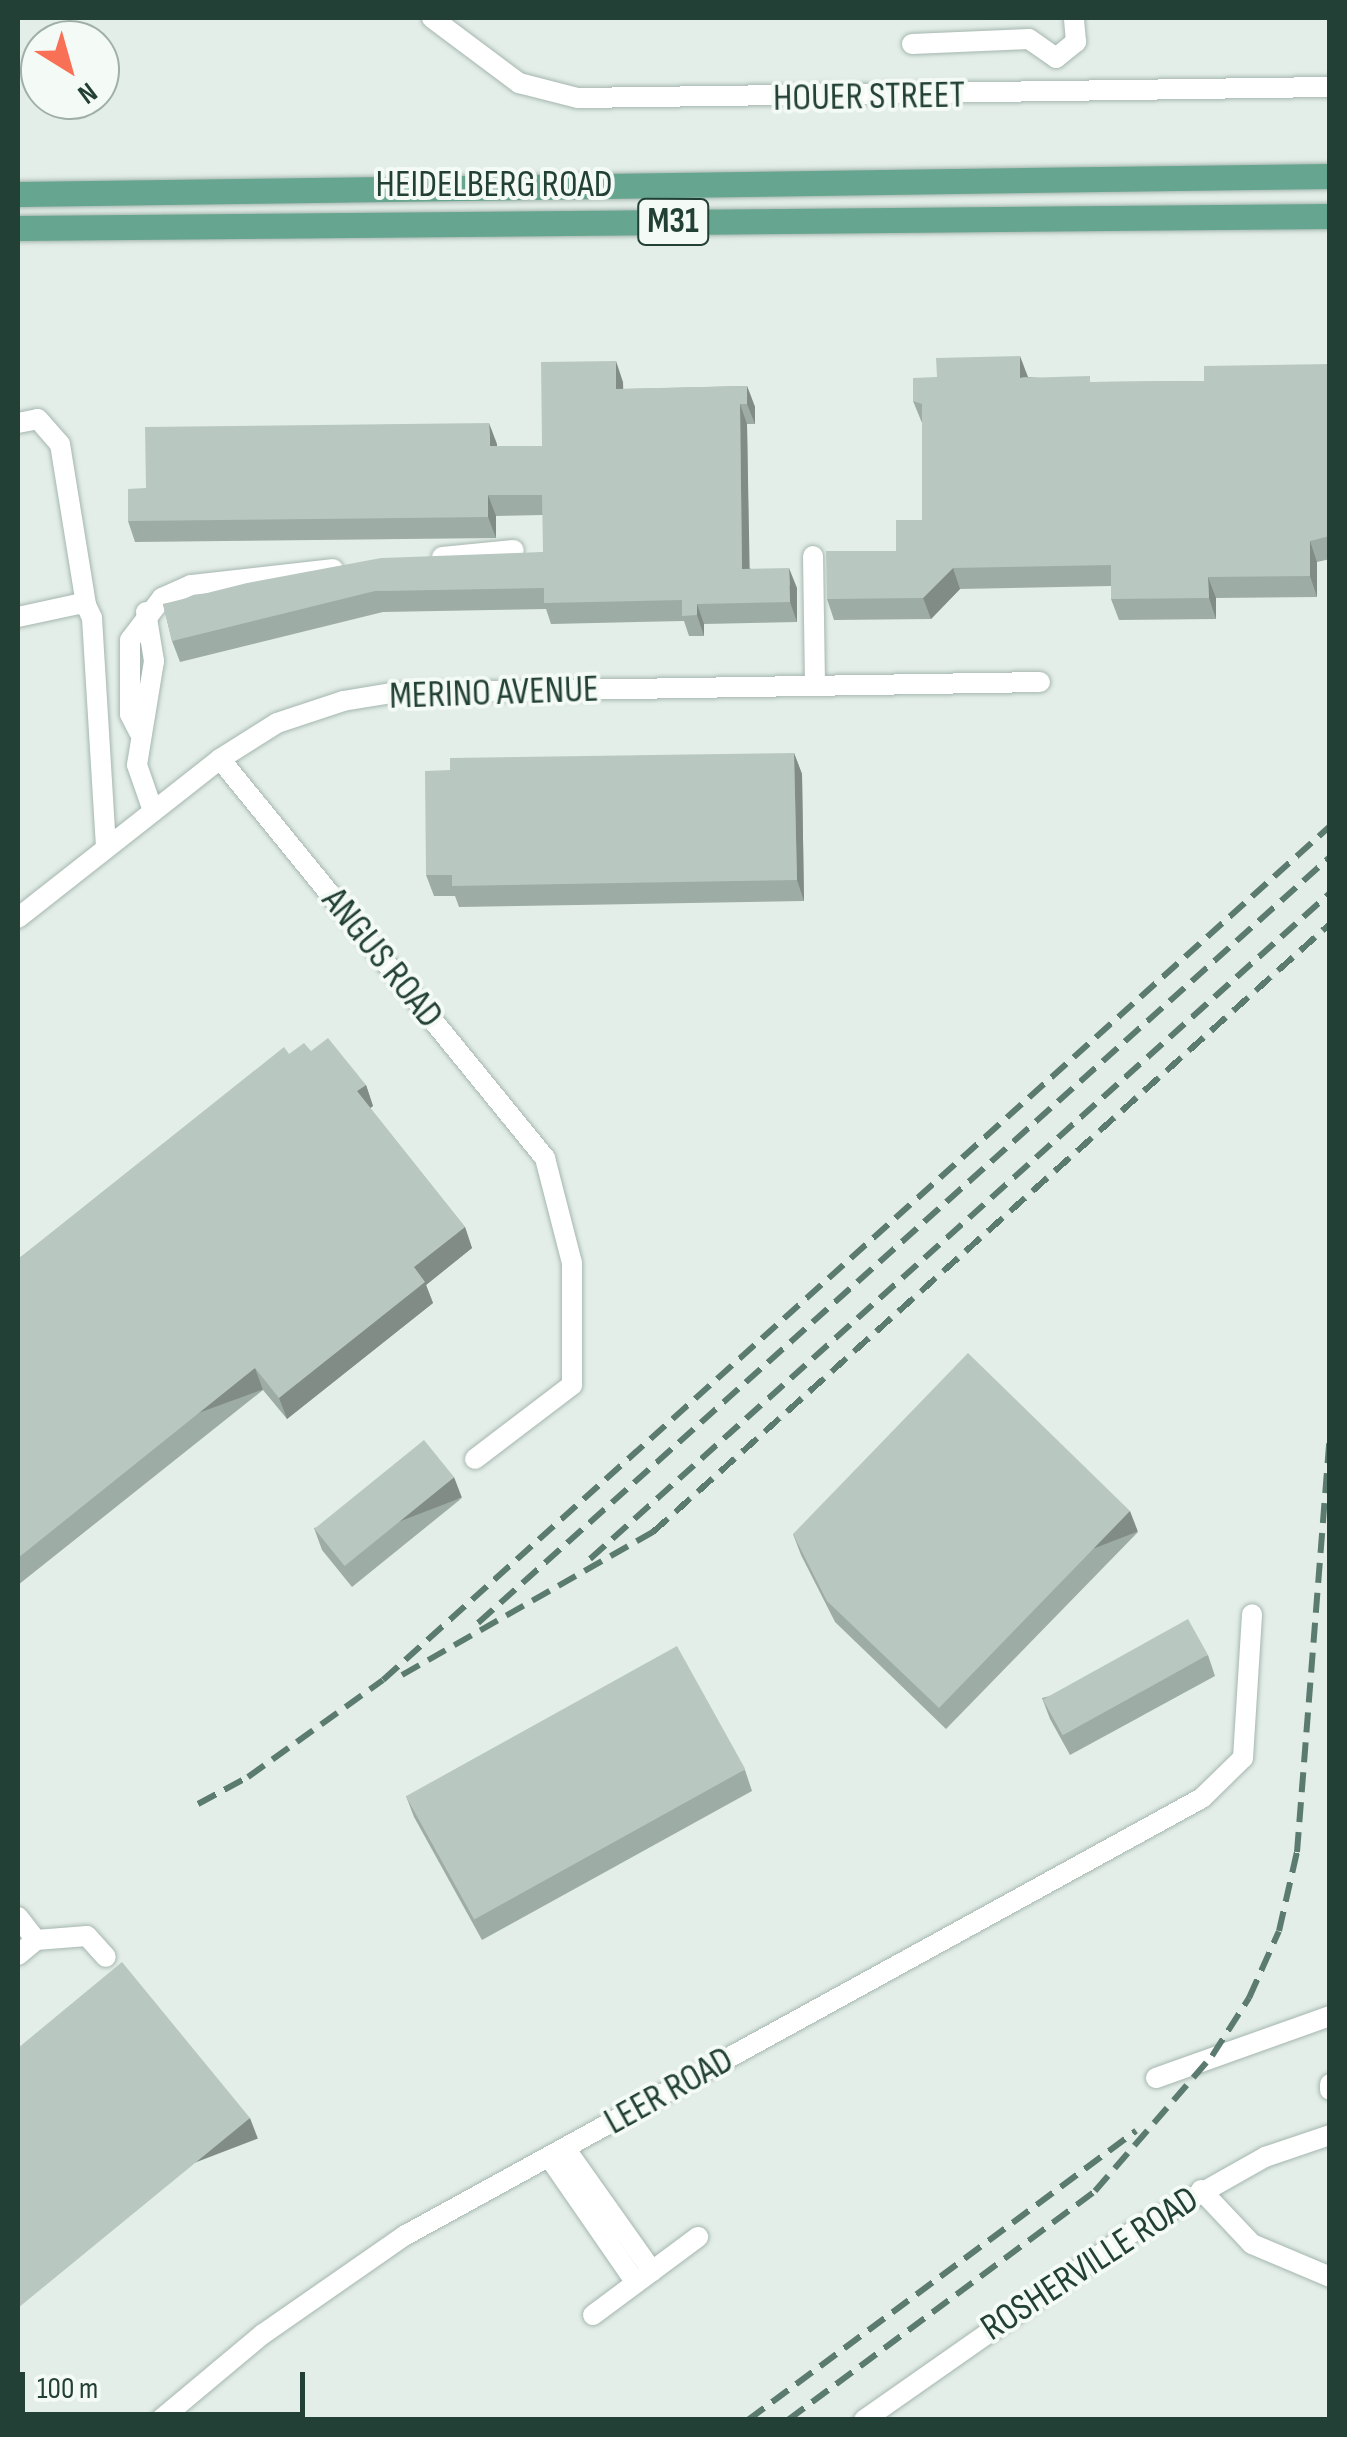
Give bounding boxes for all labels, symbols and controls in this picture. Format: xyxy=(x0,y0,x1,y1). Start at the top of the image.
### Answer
north arrow xyxy=(20,20,120,120)
street label: HOUER STREET xyxy=(773,73,965,121)
text: N xyxy=(71,75,103,110)
street label: HEIDELBERG ROAD xyxy=(376,162,612,208)
road number: M31 xyxy=(636,192,710,252)
street label: MERINO AVENUE xyxy=(389,667,599,719)
street label: ANGUS ROAD xyxy=(312,879,452,1037)
street label: LEER ROAD xyxy=(597,2037,741,2145)
street label: ROSHERVILLE ROAD xyxy=(973,2177,1207,2351)
scale bar xyxy=(25,2352,310,2414)
text: 100 m xyxy=(37,2371,98,2407)

